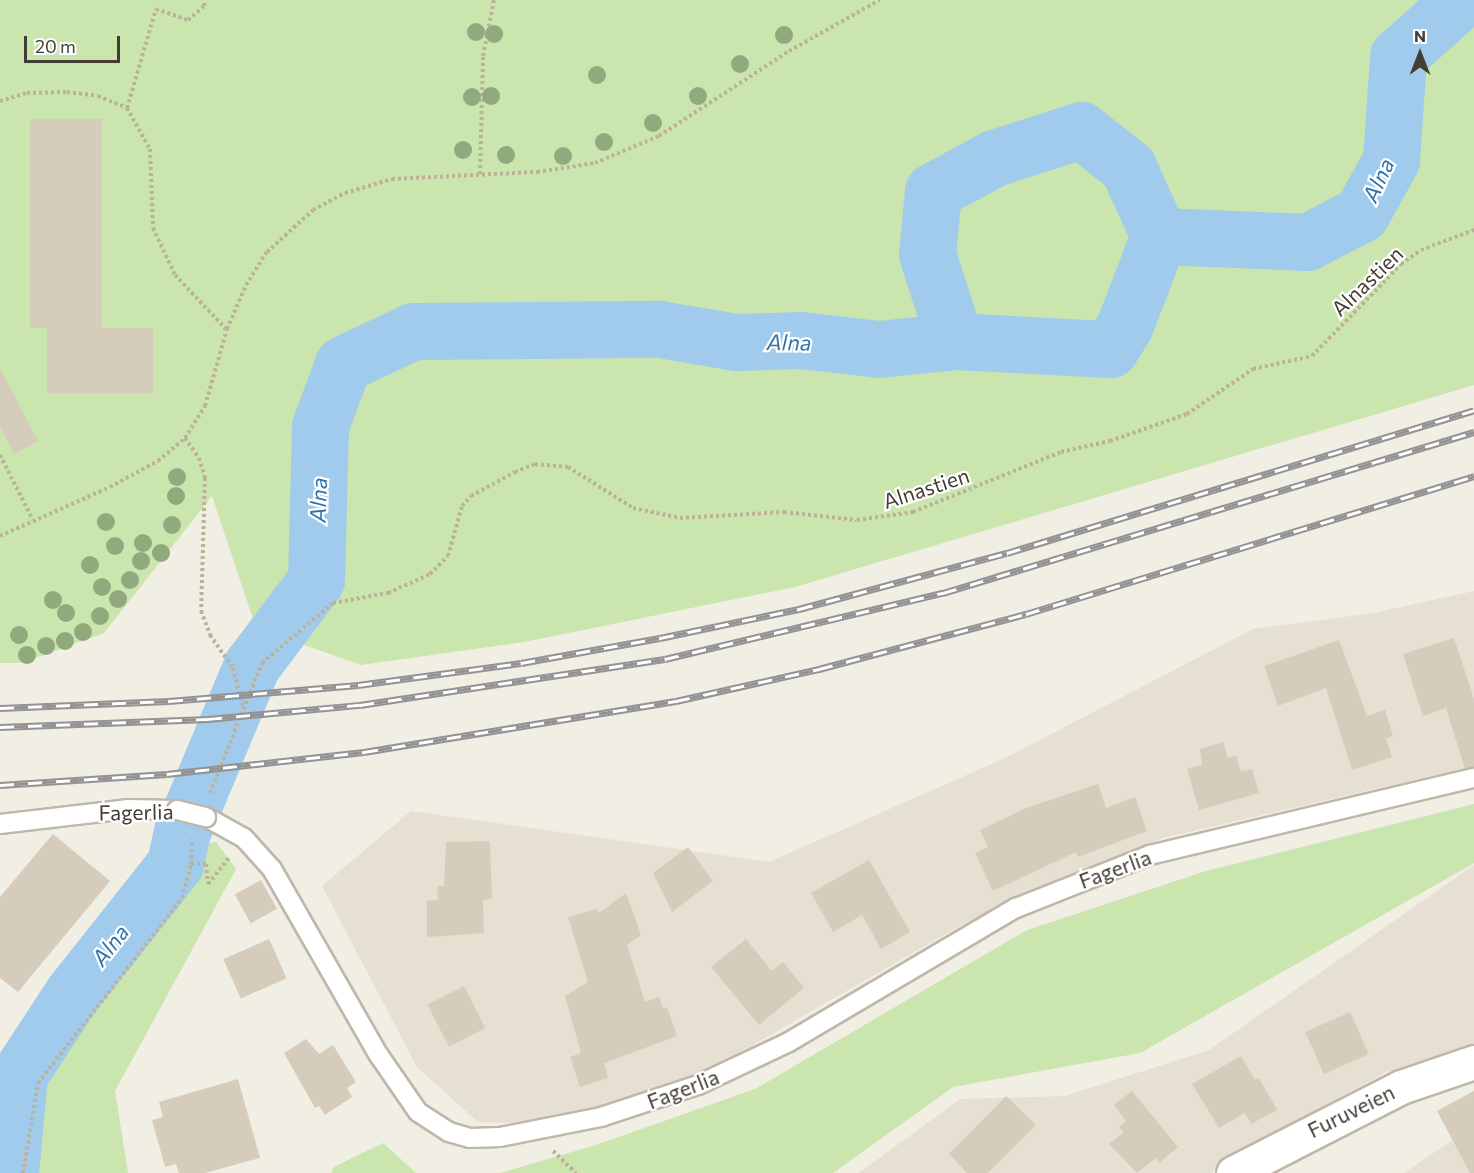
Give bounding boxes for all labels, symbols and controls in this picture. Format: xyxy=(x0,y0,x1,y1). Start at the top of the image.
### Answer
scale bar xyxy=(27,24,123,62)
north arrow xyxy=(1390,24,1450,84)
text: N xyxy=(1414,26,1426,45)
text: 20 m xyxy=(35,35,76,57)
water label: Alna xyxy=(1357,154,1399,206)
street label: Alnastien xyxy=(1326,241,1408,321)
water label: Alna xyxy=(766,328,812,356)
street label: Alnastien xyxy=(880,462,972,514)
water label: Alna xyxy=(304,477,332,523)
street label: Fagerlia xyxy=(98,799,174,825)
street label: Fagerlia xyxy=(1075,844,1155,894)
water label: Alna xyxy=(86,919,134,971)
street label: Fagerlia xyxy=(643,1064,723,1114)
street label: Furuveien xyxy=(1303,1079,1399,1143)

